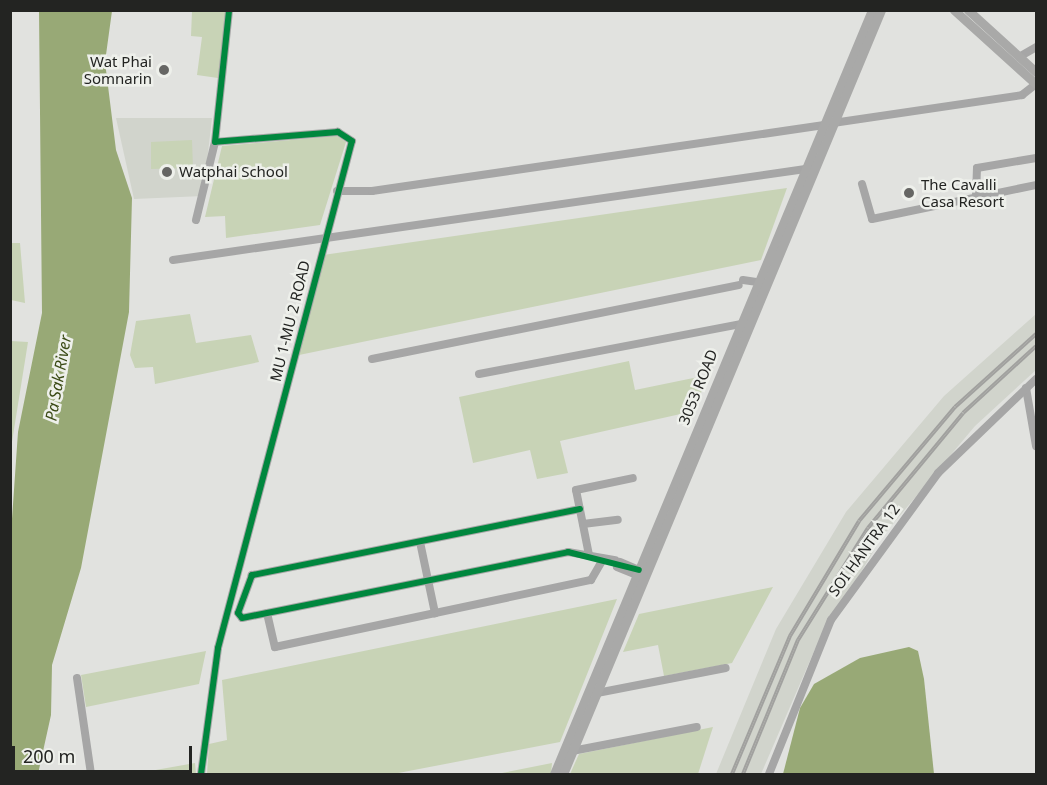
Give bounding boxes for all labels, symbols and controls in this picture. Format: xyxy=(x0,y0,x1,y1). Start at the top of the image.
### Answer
place label: Wat Phai Somnarin xyxy=(84,52,152,87)
marker: Wat Phai Somnarin xyxy=(157,63,171,77)
place label: Watphai School xyxy=(179,163,288,181)
marker: Watphai School xyxy=(160,165,174,179)
place label: The Cavalli Casa Resort xyxy=(921,175,1004,210)
marker: The Cavalli Casa Resort xyxy=(902,186,916,200)
street label: MU 1-MU 2 ROAD xyxy=(266,259,314,383)
water label: Pa Sak River xyxy=(41,334,75,422)
street label: 3053 ROAD xyxy=(675,347,721,427)
street label: SOI HANTRA 12 xyxy=(825,500,903,600)
scale bar xyxy=(15,734,195,772)
text: 200 m xyxy=(23,744,75,768)

